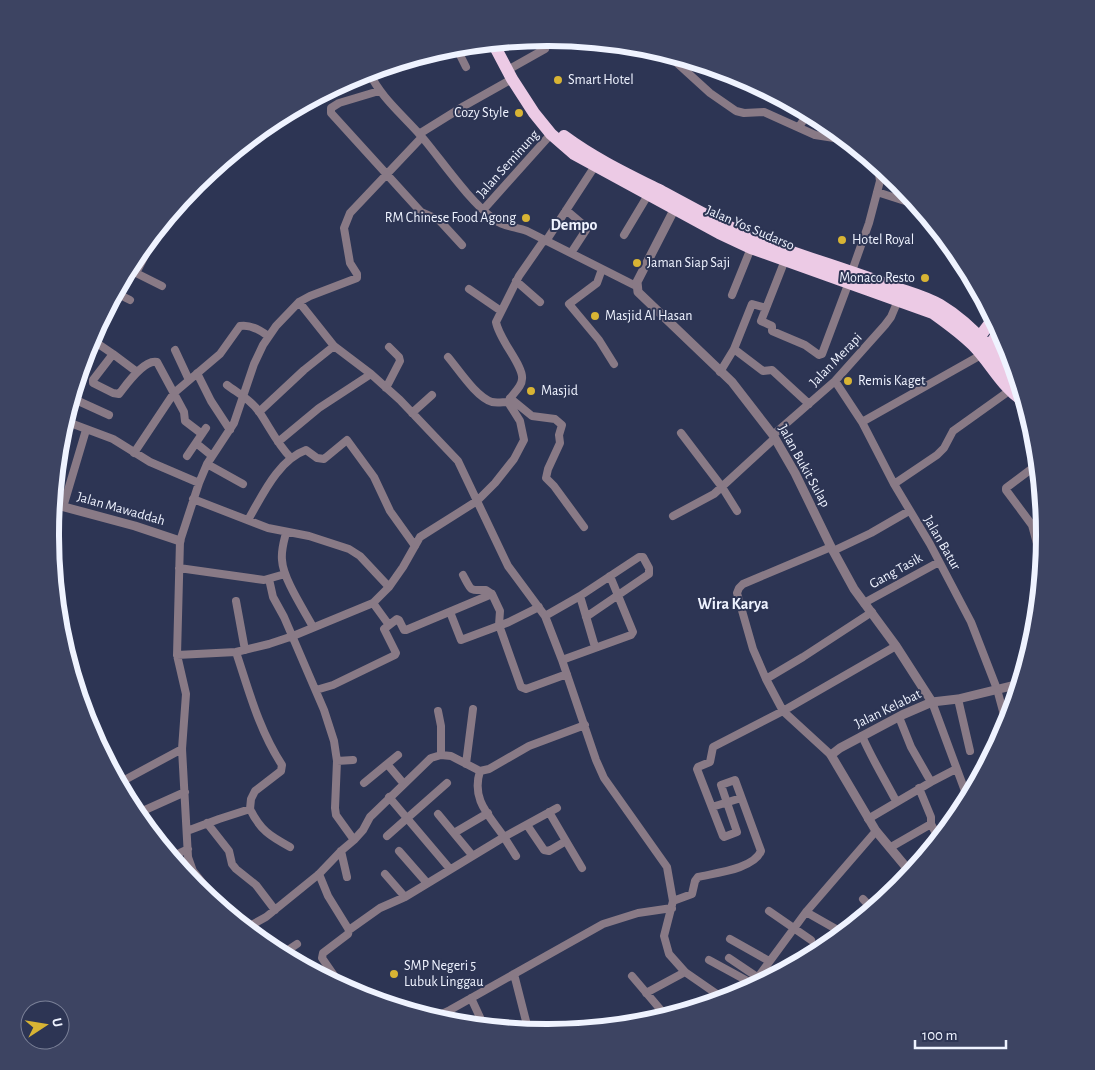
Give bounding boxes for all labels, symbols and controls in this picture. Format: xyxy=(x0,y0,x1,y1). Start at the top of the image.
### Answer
place label: Smart Hotel xyxy=(568,73,634,87)
marker: Smart Hotel xyxy=(552,74,564,86)
place label: Cozy Style xyxy=(454,106,509,120)
marker: Cozy Style xyxy=(513,107,525,119)
street label: Jalan Seminung xyxy=(474,127,542,200)
street label: Jalan Yos Sudarso xyxy=(704,203,796,253)
place label: RM Chinese Food Agong xyxy=(385,211,516,225)
marker: RM Chinese Food Agong xyxy=(520,212,532,224)
district label: Dempo xyxy=(550,217,598,233)
place label: Hotel Royal xyxy=(852,233,914,247)
marker: Hotel Royal xyxy=(836,234,848,246)
place label: Jaman Siap Saji xyxy=(647,256,730,270)
marker: Jaman Siap Saji xyxy=(631,257,643,269)
place label: Monaco Resto xyxy=(839,271,915,285)
marker: Monaco Resto xyxy=(919,272,931,284)
place label: Masjid Al Hasan xyxy=(605,309,693,323)
marker: Masjid Al Hasan xyxy=(589,310,601,322)
street label: Jalan Merapi xyxy=(807,331,865,389)
place label: Remis Kaget xyxy=(858,374,926,388)
marker: Remis Kaget xyxy=(842,375,854,387)
place label: Masjid xyxy=(541,384,578,398)
marker: Masjid xyxy=(525,385,537,397)
street label: Jalan Bukit Sulap xyxy=(776,422,832,510)
street label: Jalan Mawaddah xyxy=(75,490,167,528)
street label: Jalan Batur xyxy=(921,514,963,573)
street label: Gang Tasik xyxy=(867,550,925,591)
district label: Wira Karya xyxy=(697,596,769,613)
street label: Jalan Kelabat xyxy=(853,687,924,731)
place label: SMP Negeri 5 Lubuk Linggau xyxy=(404,959,483,989)
marker: SMP Negeri 5 Lubuk Linggau xyxy=(388,968,400,980)
north arrow xyxy=(20,1000,70,1050)
text: U xyxy=(49,1017,65,1028)
scale bar xyxy=(915,1018,1006,1050)
text: 100 m xyxy=(922,1028,957,1043)

